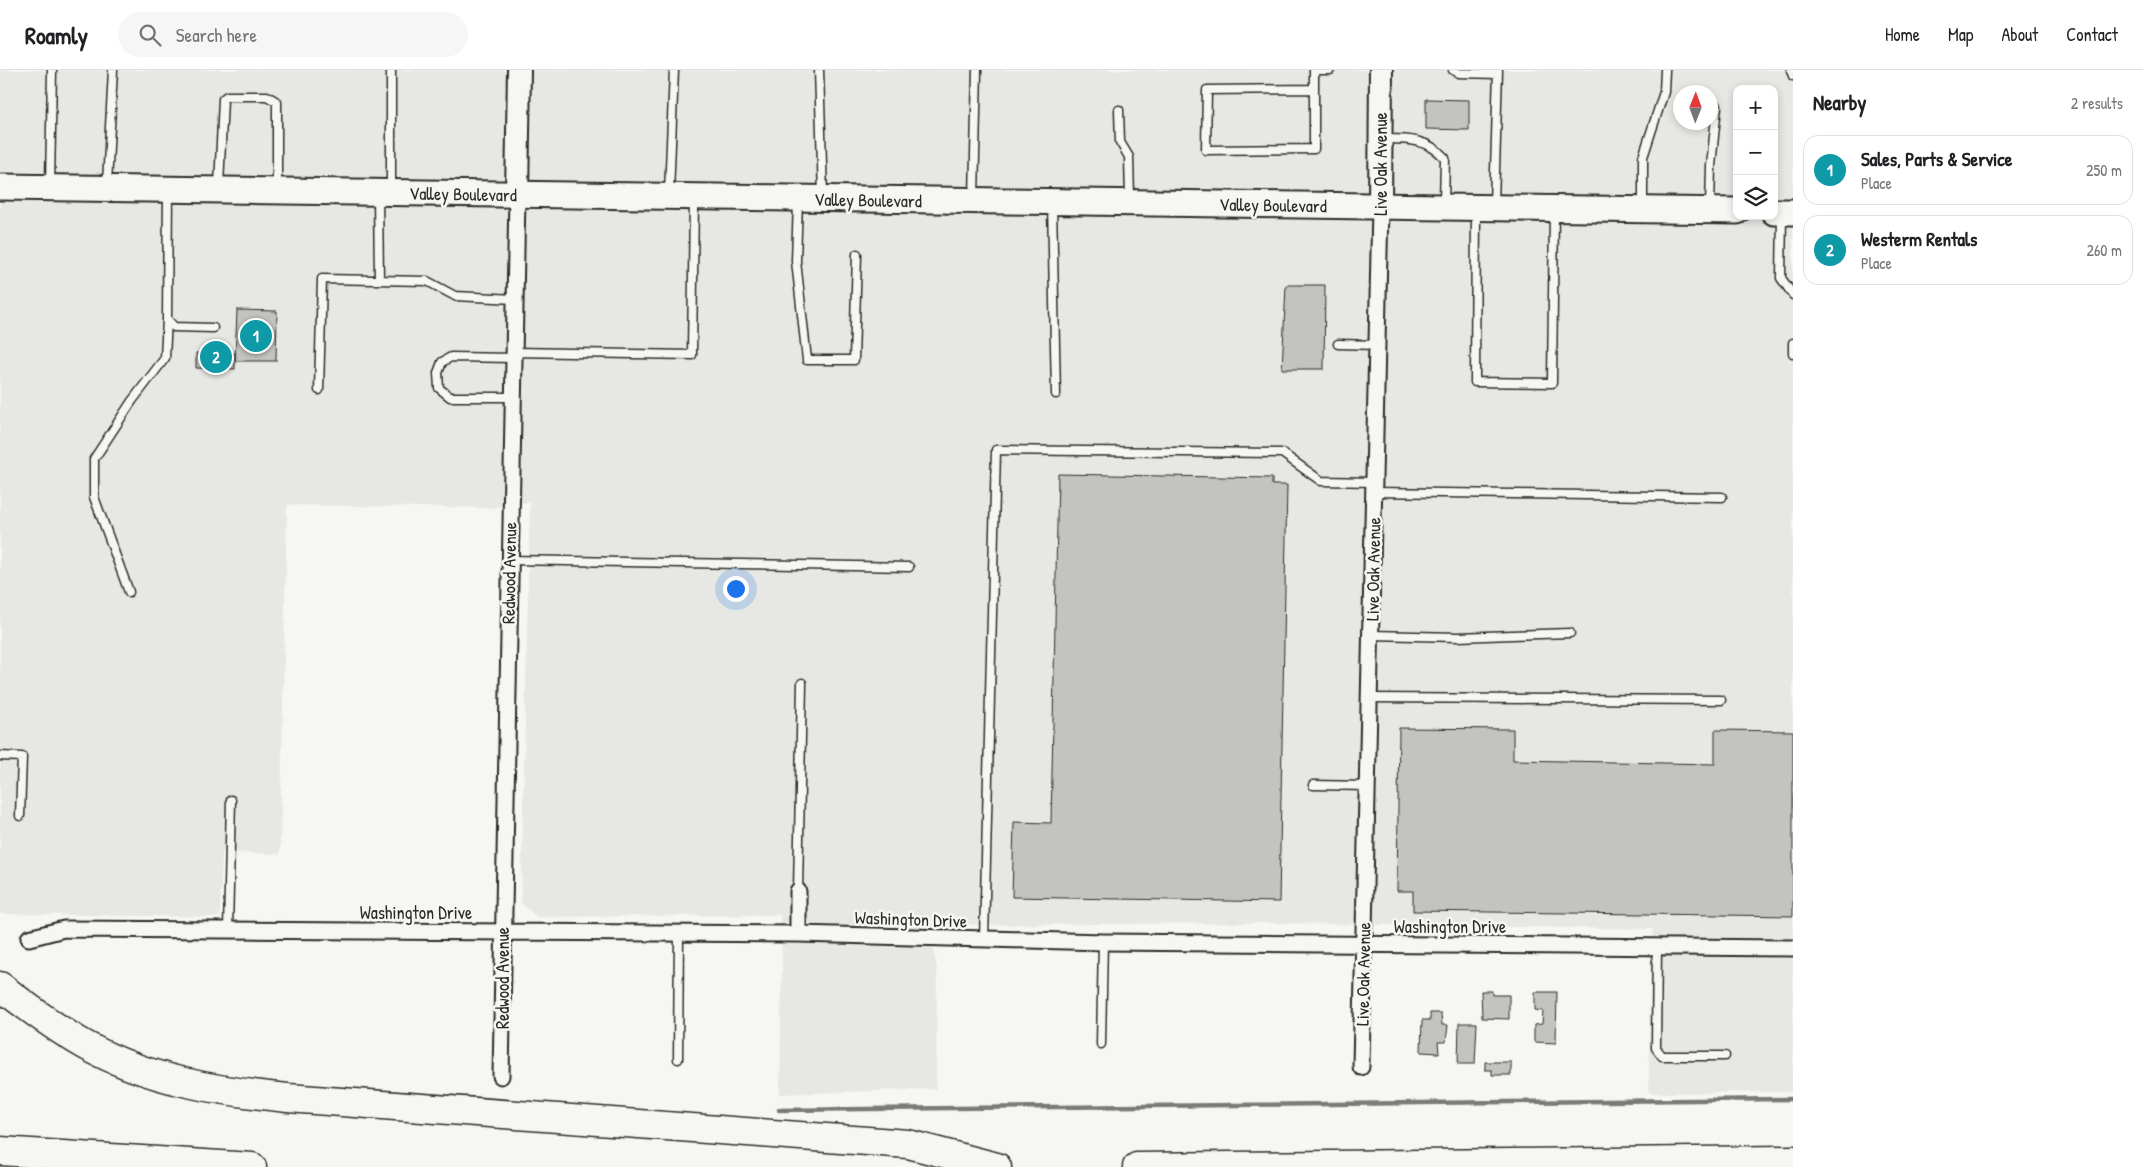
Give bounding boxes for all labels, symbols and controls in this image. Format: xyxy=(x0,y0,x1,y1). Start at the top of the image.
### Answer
search box xyxy=(118,12,468,57)
text: Roamly xyxy=(25,19,88,51)
icon: search xyxy=(136,21,164,49)
text: Search here xyxy=(176,22,257,48)
text: Home xyxy=(1885,22,1920,47)
text: Map xyxy=(1948,22,1973,47)
text: About xyxy=(2001,22,2038,47)
text: Contact xyxy=(2066,22,2118,47)
north arrow xyxy=(1673,85,1718,130)
map controls xyxy=(1733,85,1778,220)
button: + xyxy=(1733,85,1778,130)
text: Nearby xyxy=(1813,88,1866,117)
text: 2 results xyxy=(2071,92,2123,114)
street label: Live Oak Avenue xyxy=(1368,112,1393,216)
button: − xyxy=(1733,130,1778,175)
text: Sales, Parts & Service xyxy=(1861,146,2012,172)
text: 1 xyxy=(1827,159,1833,181)
text: 250 m xyxy=(2086,159,2122,181)
text: Place xyxy=(1861,172,1892,194)
button: layers xyxy=(1733,175,1778,220)
street label: Valley Boulevard xyxy=(409,181,517,207)
street label: Valley Boulevard xyxy=(814,187,922,213)
street label: Valley Boulevard xyxy=(1219,192,1327,218)
text: Westerm Rentals xyxy=(1861,226,1977,252)
text: 2 xyxy=(1826,239,1834,261)
text: 260 m xyxy=(2086,239,2122,261)
text: Place xyxy=(1861,252,1892,274)
pin: 1 xyxy=(240,317,272,355)
pin: 2 xyxy=(200,338,232,376)
street label: Live Oak Avenue xyxy=(1360,517,1386,621)
street label: Redwood Avenue xyxy=(496,522,522,624)
your location xyxy=(723,576,749,602)
street label: Washington Drive xyxy=(360,900,472,925)
street label: Washington Drive xyxy=(854,905,968,933)
street label: Washington Drive xyxy=(1394,914,1506,939)
street label: Live Oak Avenue xyxy=(1350,922,1376,1026)
street label: Redwood Avenue xyxy=(490,927,515,1029)

